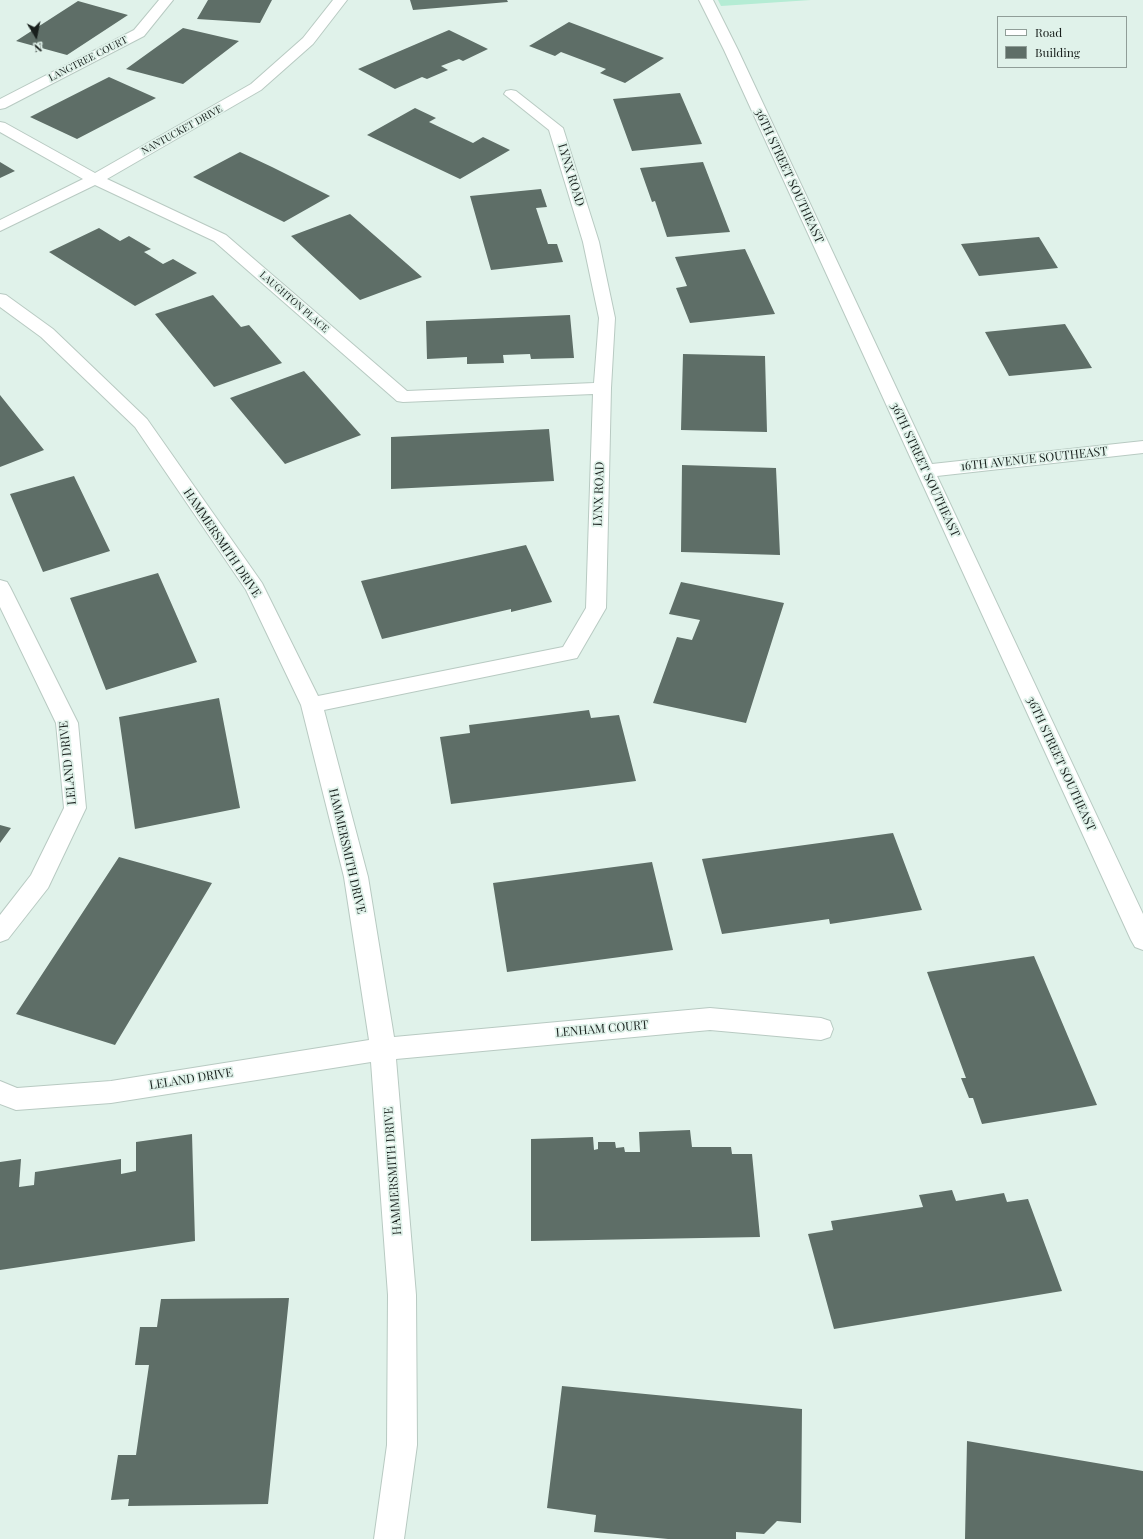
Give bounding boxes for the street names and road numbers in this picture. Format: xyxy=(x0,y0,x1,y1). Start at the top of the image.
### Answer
street label: LANGTREE COURT xyxy=(47,34,129,84)
street label: NANTUCKET DRIVE xyxy=(139,103,225,157)
street label: 36TH STREET SOUTHEAST xyxy=(751,106,827,246)
street label: LYNX ROAD xyxy=(555,142,587,208)
street label: LAUGHTON PLACE xyxy=(257,269,331,335)
street label: 36TH STREET SOUTHEAST xyxy=(887,400,963,540)
street label: 16TH AVENUE SOUTHEAST xyxy=(960,444,1108,474)
street label: LYNX ROAD xyxy=(591,461,607,527)
street label: HAMMERSMITH DRIVE xyxy=(180,486,264,600)
street label: 36TH STREET SOUTHEAST xyxy=(1023,694,1099,834)
street label: LELAND DRIVE xyxy=(56,720,80,806)
street label: HAMMERSMITH DRIVE xyxy=(326,787,368,915)
street label: LENHAM COURT xyxy=(555,1018,649,1040)
street label: LELAND DRIVE xyxy=(148,1065,234,1093)
street label: HAMMERSMITH DRIVE xyxy=(381,1107,405,1235)

